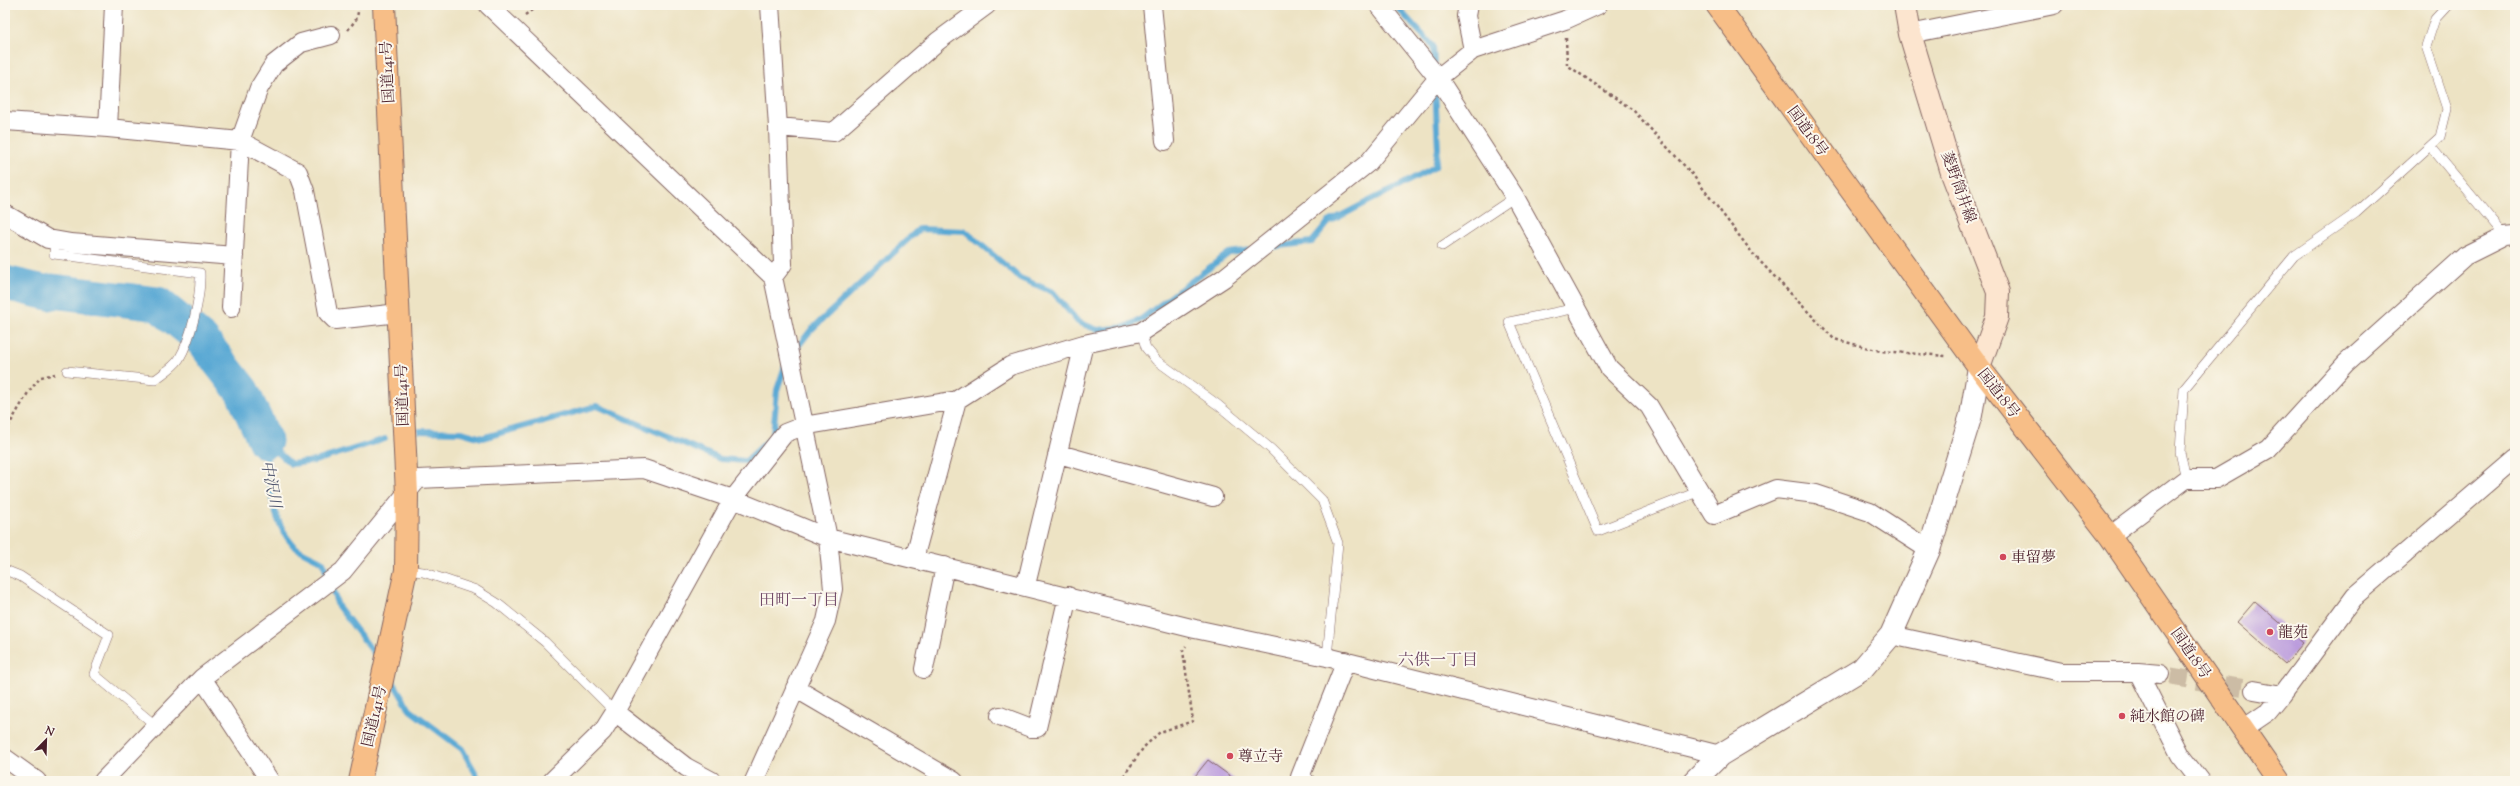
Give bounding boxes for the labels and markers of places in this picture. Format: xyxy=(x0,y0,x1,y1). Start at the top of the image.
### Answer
place label: 車留夢 xyxy=(2011,548,2056,569)
marker: 車留夢 xyxy=(1998,552,2008,562)
place label: 龍苑 xyxy=(2278,623,2308,644)
marker: 龍苑 xyxy=(2265,627,2275,637)
place label: 純水館の碑 xyxy=(2130,707,2205,728)
marker: 純水館の碑 xyxy=(2117,711,2127,721)
place label: 尊立寺 xyxy=(1238,747,1283,768)
marker: 尊立寺 xyxy=(1225,751,1235,761)

